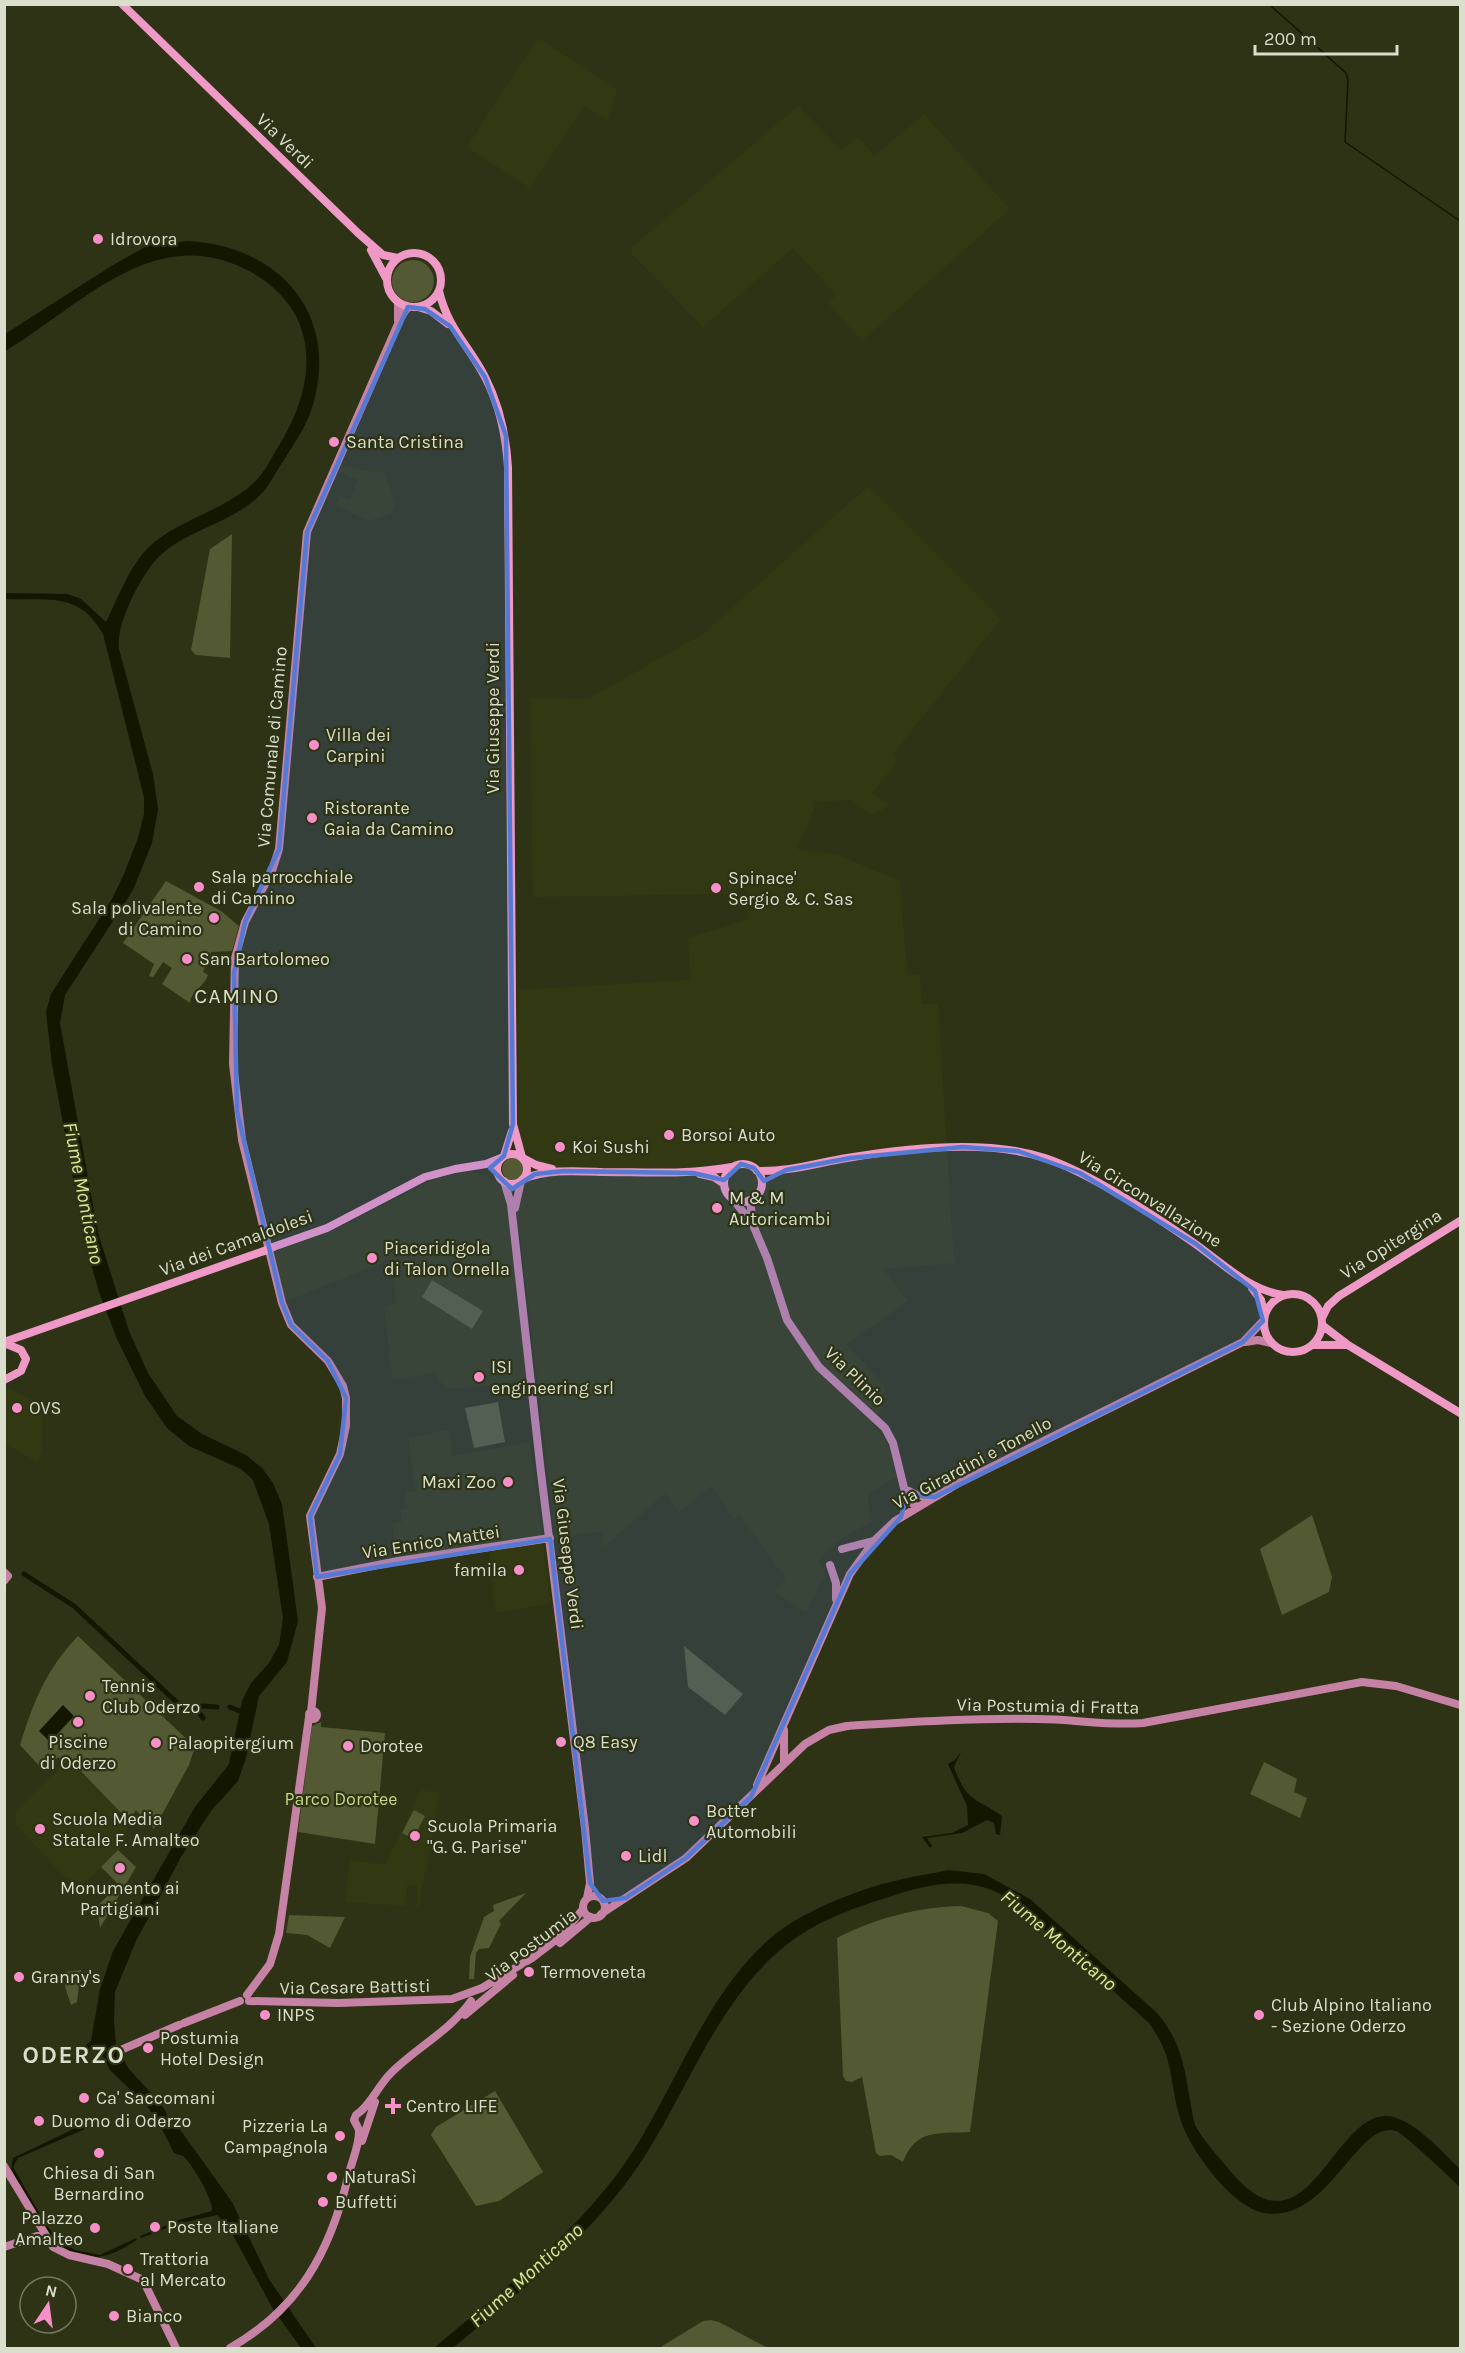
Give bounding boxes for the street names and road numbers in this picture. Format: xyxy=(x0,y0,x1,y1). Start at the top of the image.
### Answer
street label: Via Verdi xyxy=(252,108,318,174)
street label: Via Giuseppe Verdi xyxy=(482,642,504,794)
street label: Via Comunale di Camino xyxy=(252,646,292,848)
street label: Via Circonvallazione xyxy=(1074,1146,1226,1252)
street label: Via Opitergina xyxy=(1336,1204,1446,1284)
street label: Via dei Camaldolesi xyxy=(156,1205,316,1281)
street label: Via Plinio xyxy=(820,1342,890,1410)
street label: Via Girardini e Tonello xyxy=(889,1412,1055,1514)
street label: Via Giuseppe Verdi xyxy=(548,1477,588,1631)
street label: Via Enrico Mattei xyxy=(361,1520,501,1564)
street label: Via Postumia di Fratta xyxy=(957,1693,1139,1719)
street label: Via Postumia xyxy=(481,1904,581,1986)
street label: Via Cesare Battisti xyxy=(279,1975,431,1999)

